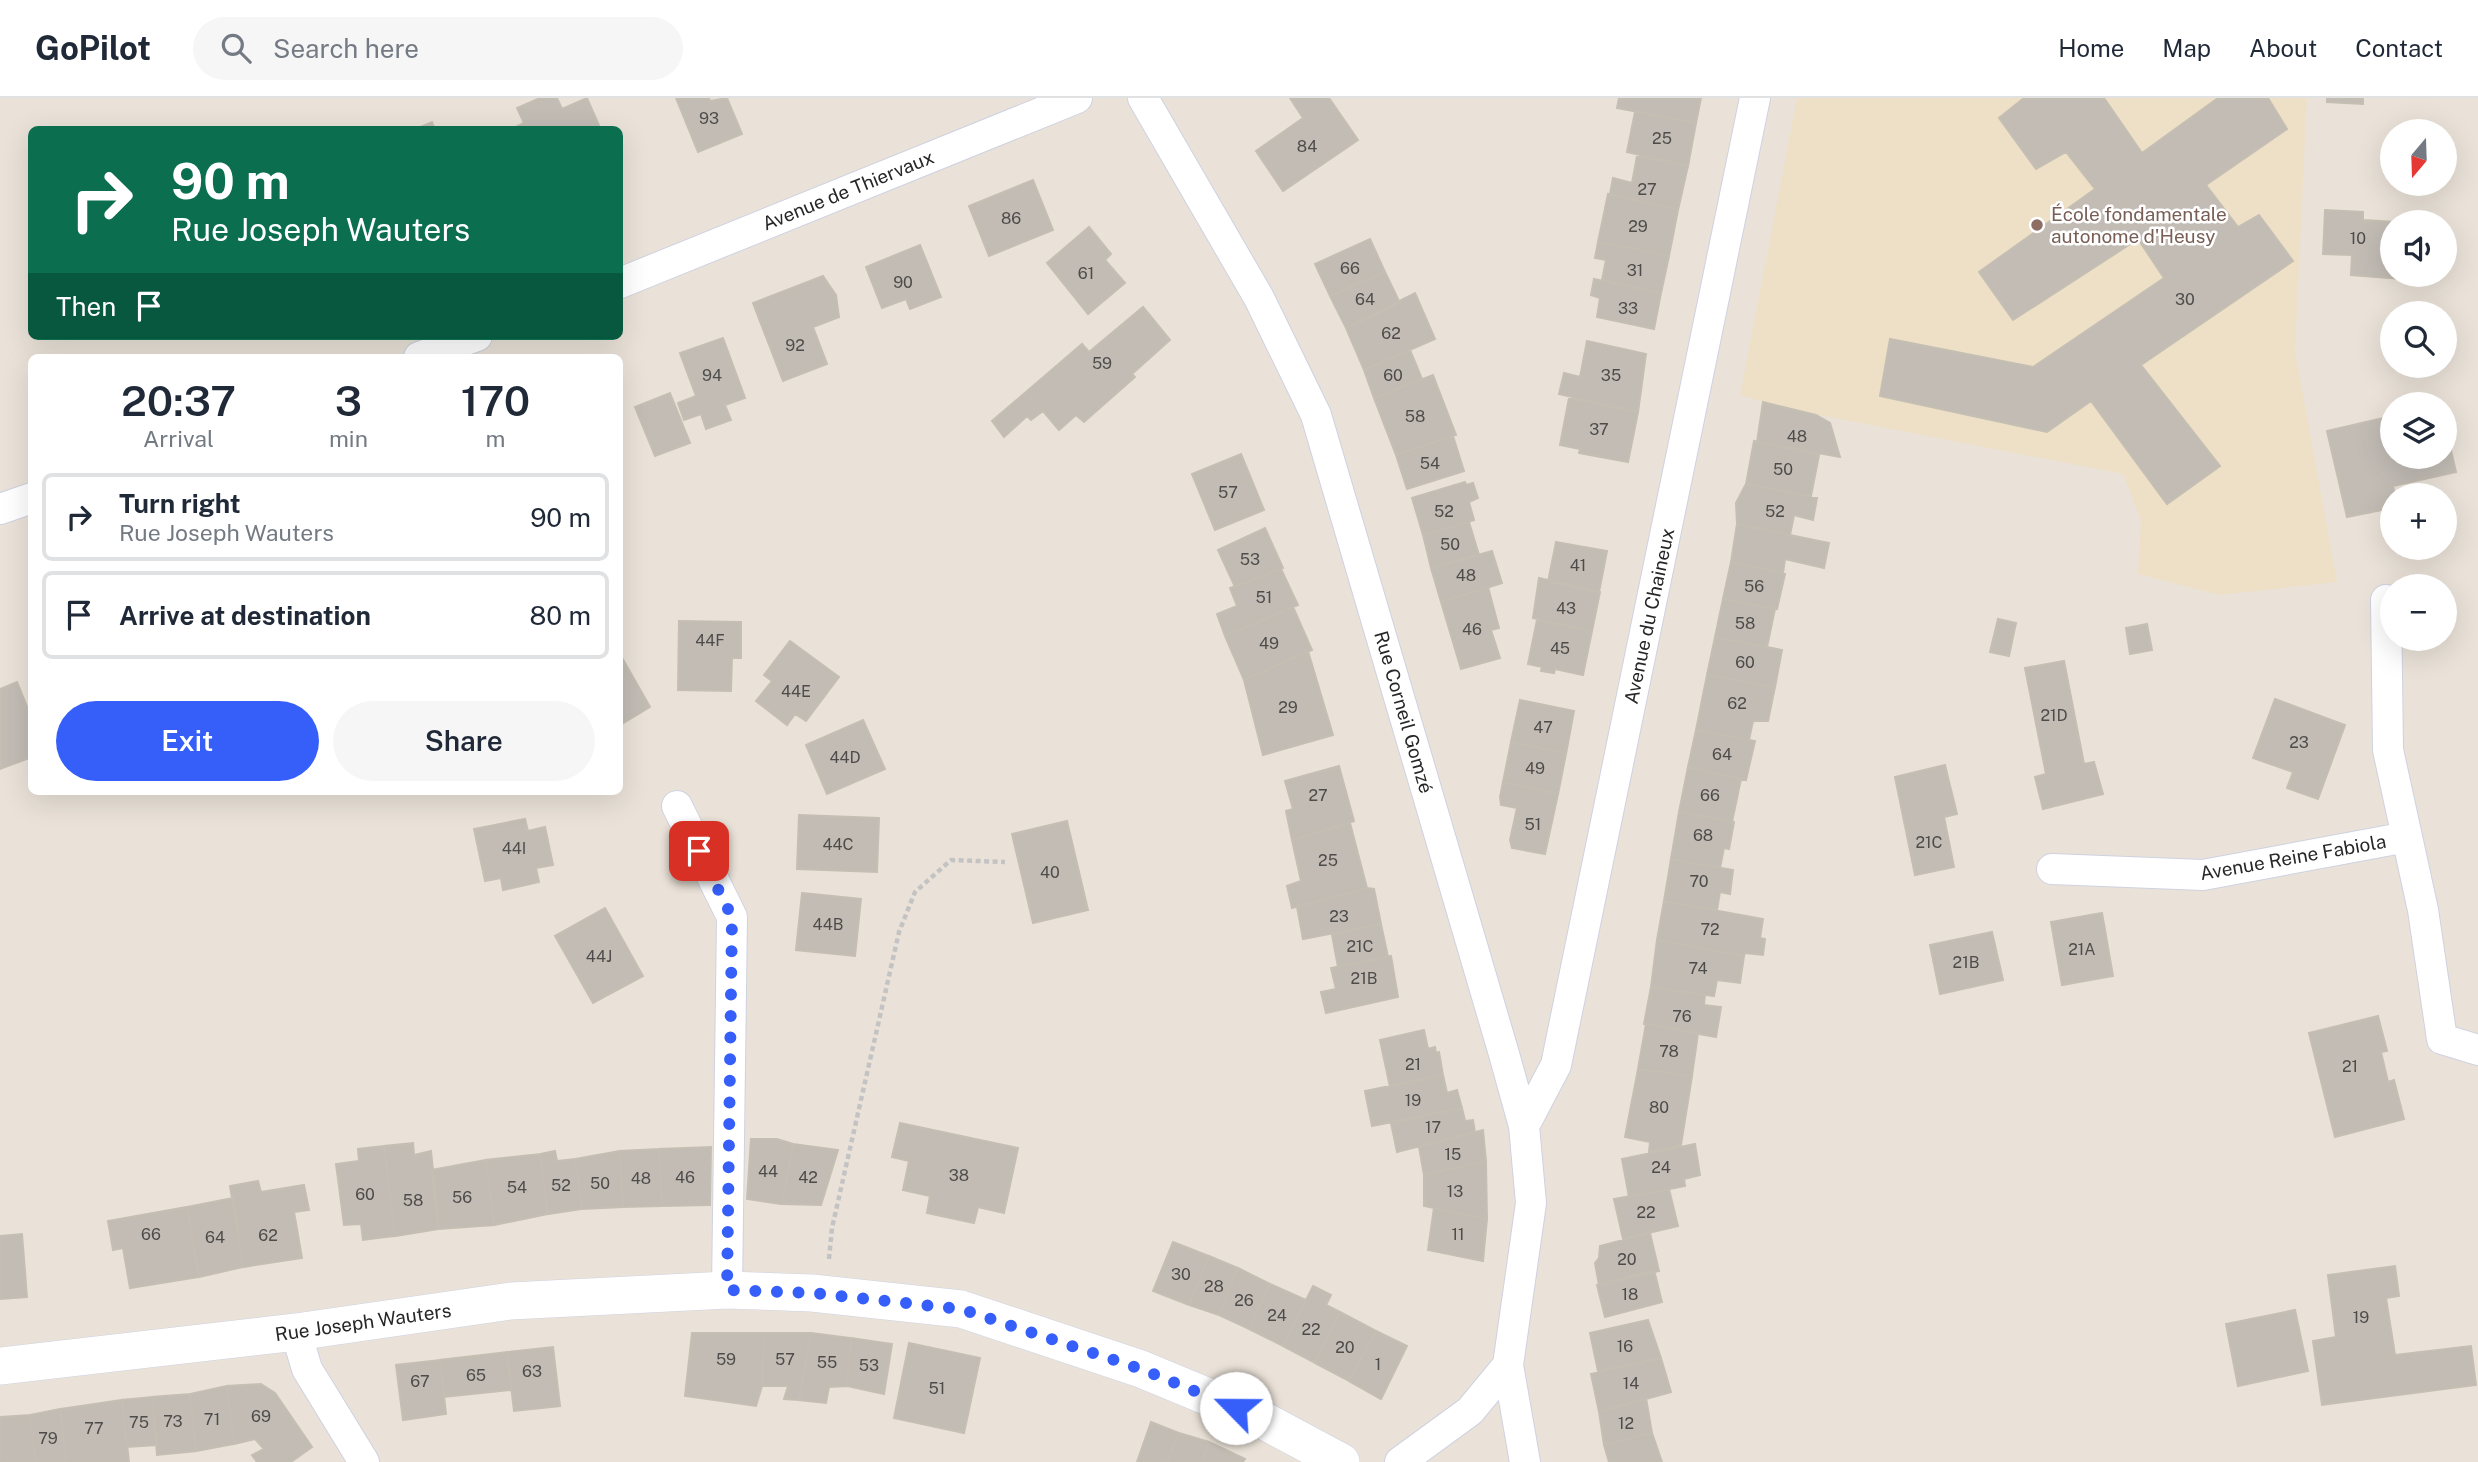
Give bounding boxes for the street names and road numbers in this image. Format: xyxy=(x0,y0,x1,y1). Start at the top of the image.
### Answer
street label: Avenue de Thiervaux xyxy=(759,145,937,234)
street label: Avenue du Chaineux xyxy=(1620,526,1678,706)
street label: Rue Corneil Gomzé xyxy=(1370,628,1438,796)
street label: Avenue Reine Fabiola xyxy=(2198,830,2388,884)
street label: Rue Joseph Wauters xyxy=(274,1299,452,1345)

